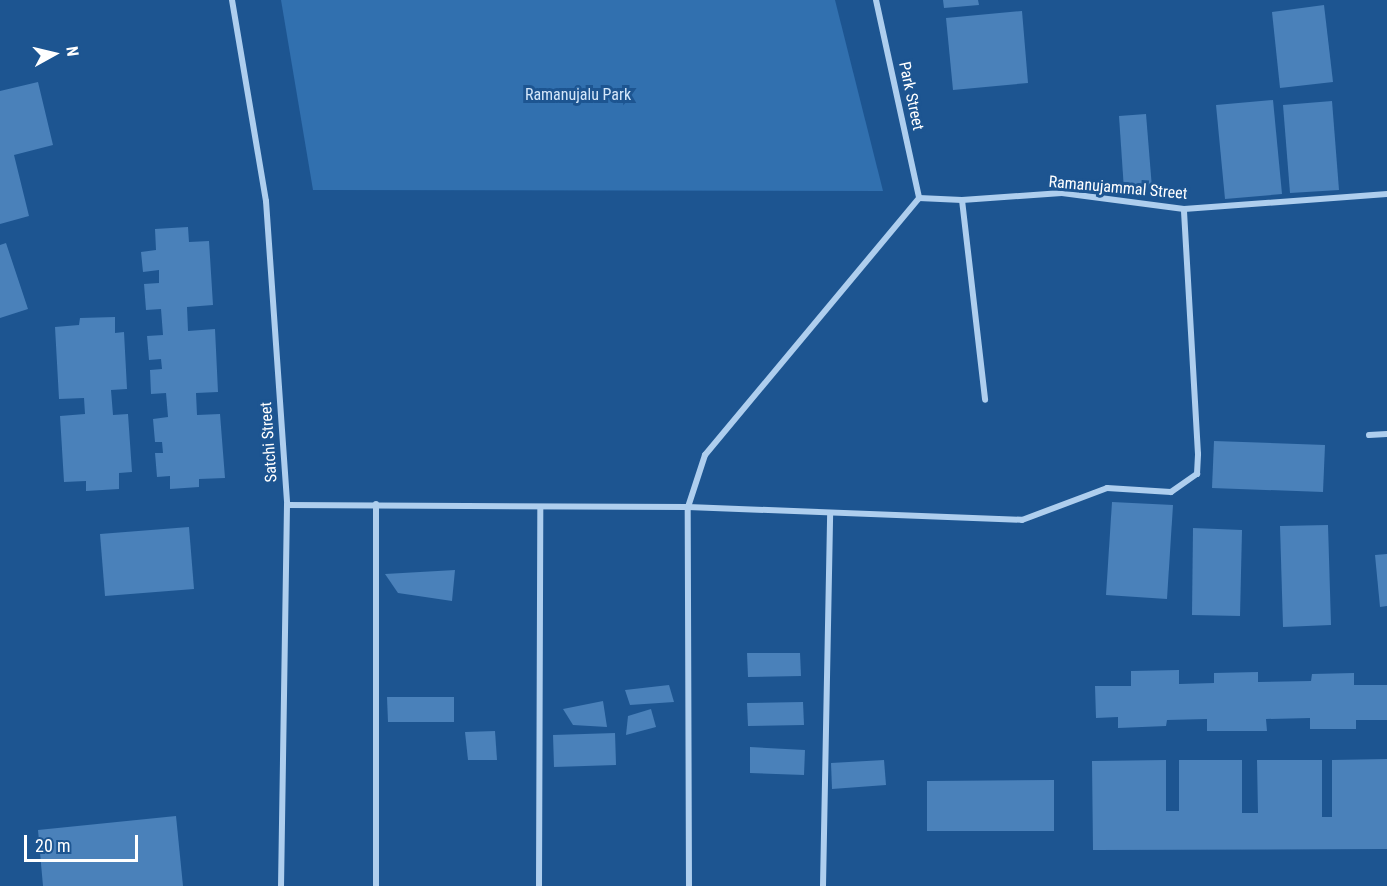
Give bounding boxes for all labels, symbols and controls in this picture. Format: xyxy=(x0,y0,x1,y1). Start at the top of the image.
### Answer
north arrow xyxy=(24,24,84,84)
text: N xyxy=(62,45,82,58)
street label: Park Street xyxy=(894,60,928,132)
park label: Ramanujalu Park xyxy=(525,85,631,105)
street label: Ramanujammal Street xyxy=(1048,172,1188,204)
street label: Satchi Street xyxy=(257,401,281,483)
scale bar xyxy=(27,823,141,861)
text: 20 m xyxy=(35,835,70,856)

